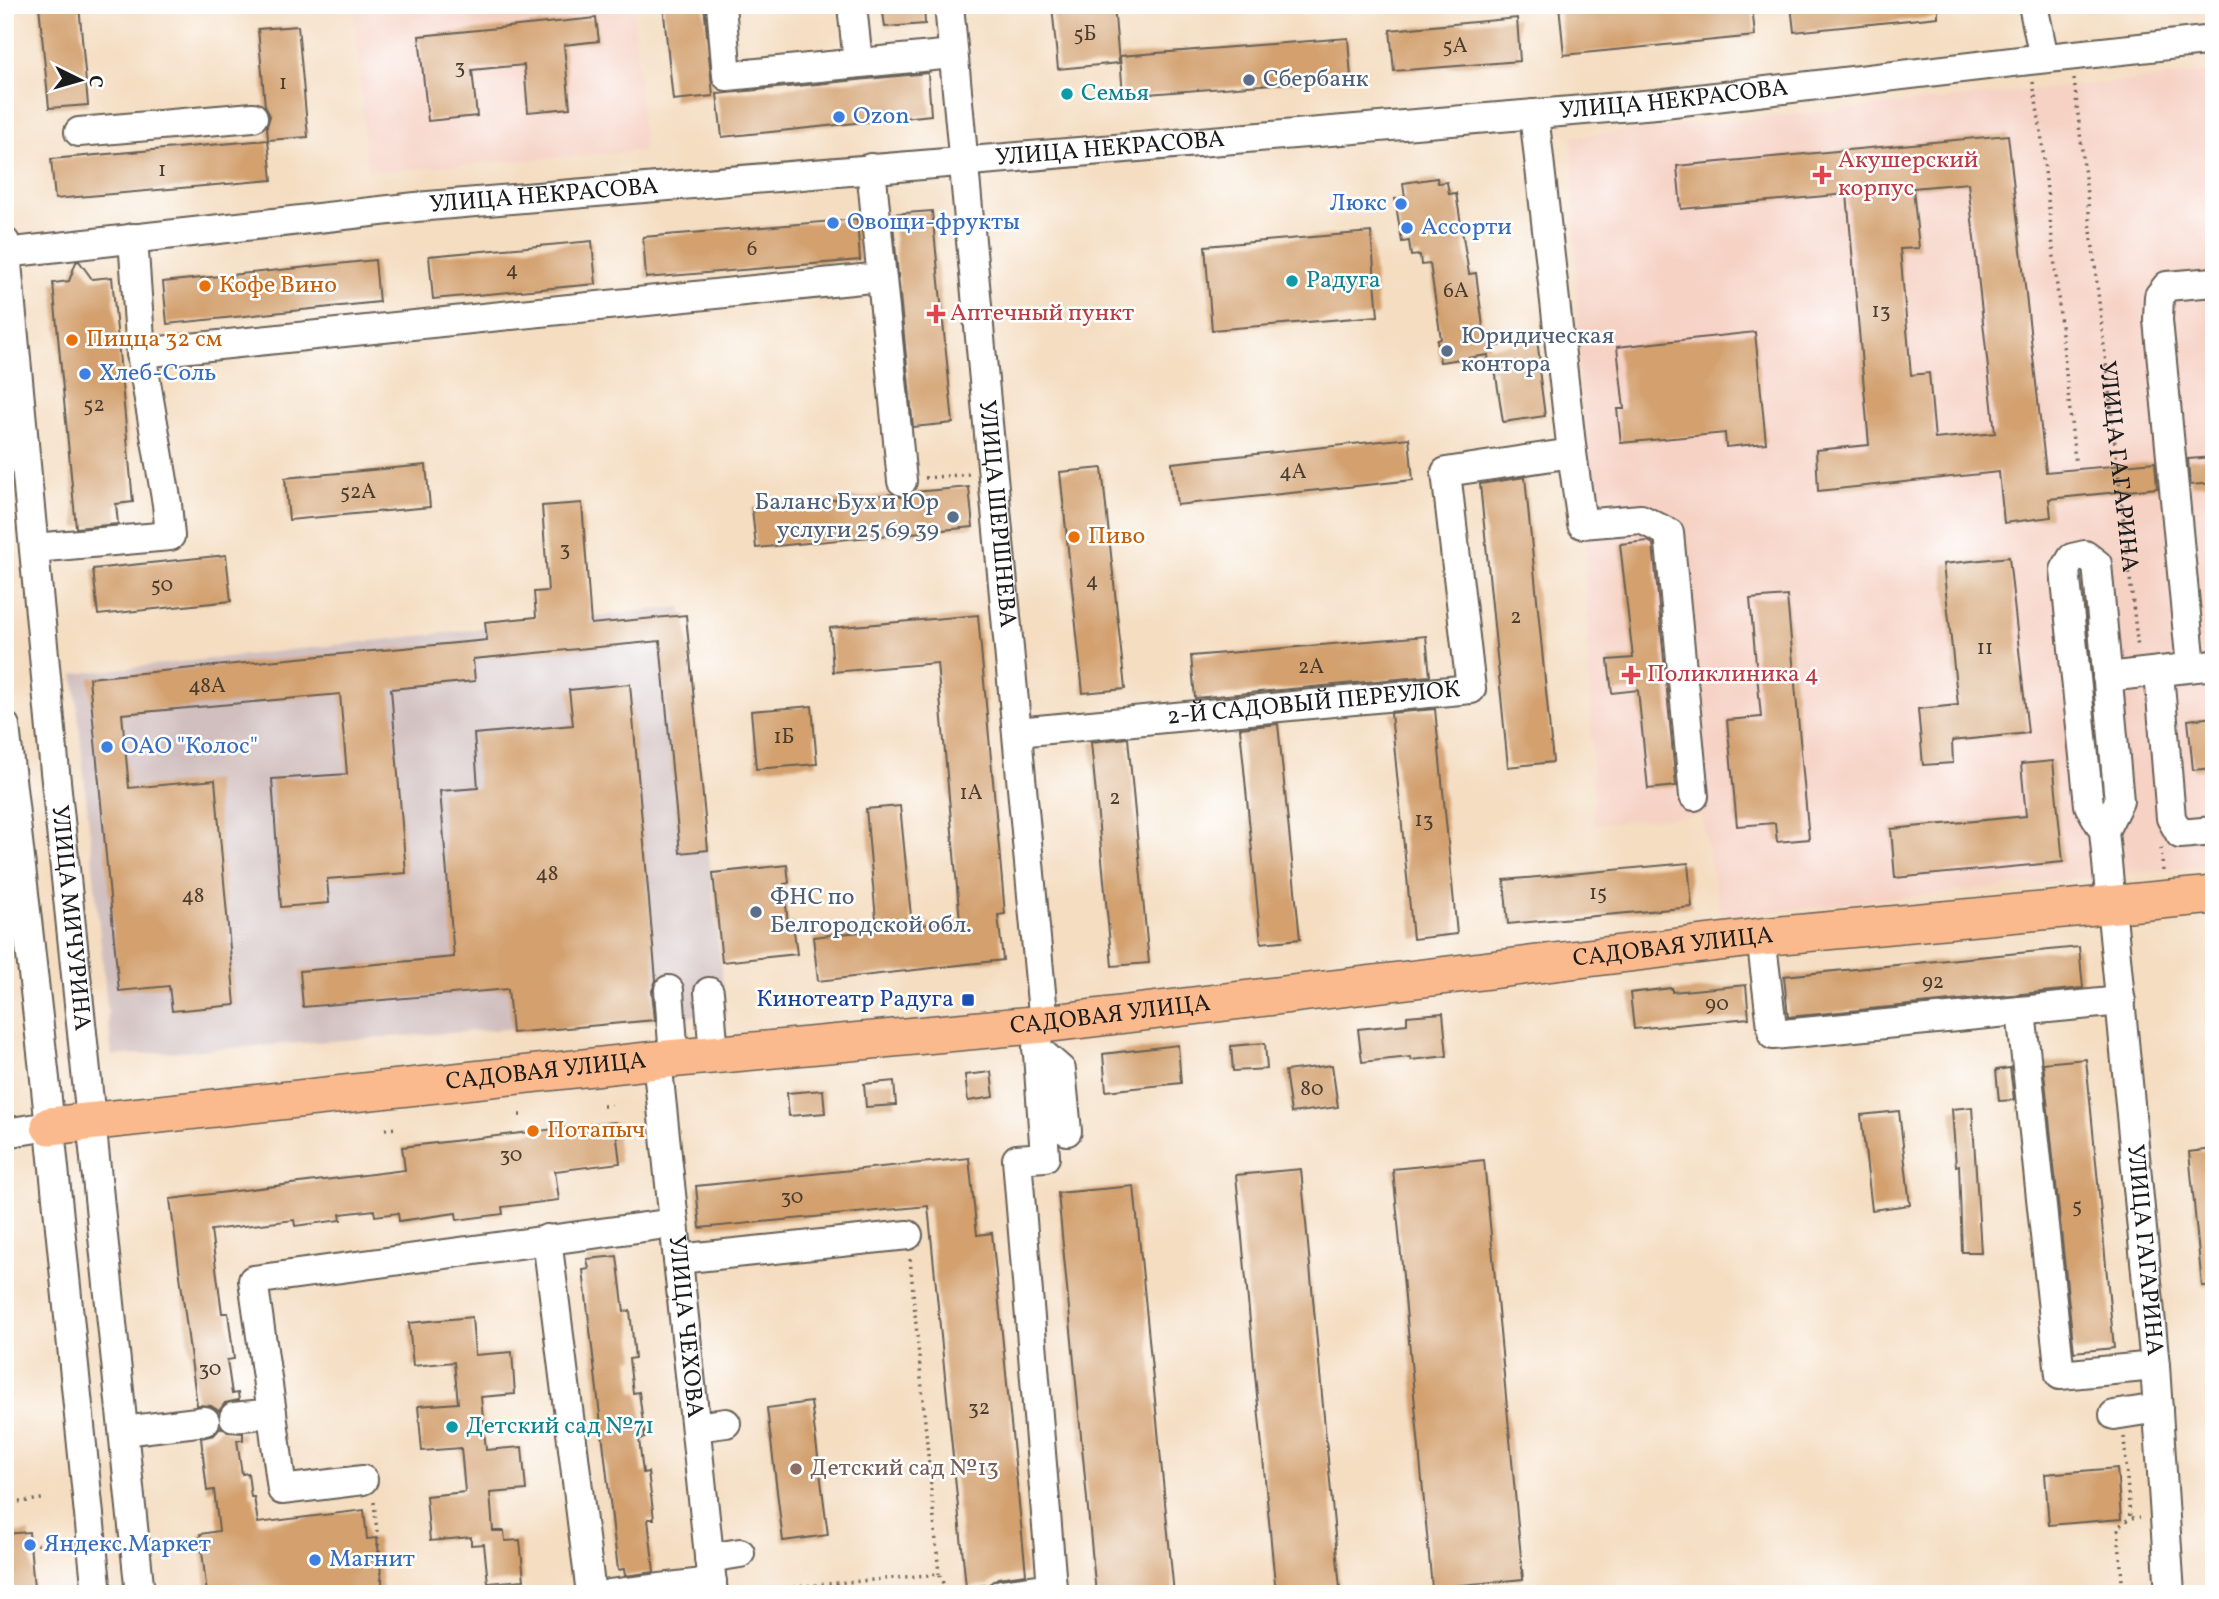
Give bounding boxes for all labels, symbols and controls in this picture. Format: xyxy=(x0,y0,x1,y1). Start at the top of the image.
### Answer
house number: 5Б xyxy=(1073,20,1097,49)
house number: 5А xyxy=(1443,32,1468,61)
north arrow xyxy=(46,46,116,116)
house number: 3 xyxy=(455,53,465,82)
place label: Сбербанк xyxy=(1263,63,1369,97)
house number: 1 xyxy=(279,69,287,98)
marker: Сбербанк xyxy=(1241,72,1257,88)
street label: УЛИЦА НЕКРАСОВА xyxy=(1558,72,1790,129)
text: С xyxy=(81,74,108,89)
place label: Семья xyxy=(1081,77,1149,111)
marker: Семья xyxy=(1059,86,1075,102)
place label: Ozon xyxy=(853,100,910,134)
marker: Ozon xyxy=(831,109,847,125)
street label: УЛИЦА НЕКРАСОВА xyxy=(994,123,1226,176)
place label: Акушерский корпус xyxy=(1838,144,1978,206)
house number: 1 xyxy=(158,156,166,185)
marker: Акушерский корпус xyxy=(1812,165,1832,185)
street label: УЛИЦА НЕКРАСОВА xyxy=(428,170,660,223)
place label: Люкс xyxy=(1329,187,1387,221)
marker: Люкс xyxy=(1393,196,1409,212)
place label: Овощи-фрукты xyxy=(847,206,1020,240)
place label: Ассорти xyxy=(1421,211,1512,245)
marker: Овощи-фрукты xyxy=(825,215,841,231)
marker: Ассорти xyxy=(1399,220,1415,236)
house number: 6 xyxy=(747,235,757,264)
house number: 4 xyxy=(506,256,518,285)
place label: Радуга xyxy=(1306,264,1381,298)
place label: Кофе Вино xyxy=(219,269,337,303)
marker: Радуга xyxy=(1284,273,1300,289)
house number: 6А xyxy=(1443,277,1469,306)
marker: Кофе Вино xyxy=(197,278,213,294)
place label: Аптечный пункт xyxy=(950,297,1134,331)
house number: 13 xyxy=(1872,297,1890,326)
marker: Аптечный пункт xyxy=(928,306,944,322)
place label: Юридическая контора xyxy=(1461,320,1614,382)
place label: Пицца 32 см xyxy=(86,323,222,357)
marker: Пицца 32 см xyxy=(64,332,80,348)
marker: Юридическая контора xyxy=(1439,343,1455,359)
place label: Хлеб-Соль xyxy=(99,357,216,391)
street label: УЛИЦА ГАГАРИНА xyxy=(2089,359,2146,574)
marker: Хлеб-Соль xyxy=(77,366,93,382)
house number: 52 xyxy=(83,391,105,420)
street label: УЛИЦА ШЕРШНЕВА xyxy=(969,399,1024,629)
house number: 4А xyxy=(1279,458,1307,487)
house number: 52А xyxy=(340,478,376,507)
place label: Баланс Бух и Юр услуги 25 69 39 xyxy=(754,486,939,548)
marker: Баланс Бух и Юр услуги 25 69 39 xyxy=(945,509,961,525)
place label: Пиво xyxy=(1088,520,1145,554)
marker: Пиво xyxy=(1066,529,1082,545)
house number: 3 xyxy=(560,535,570,564)
house number: 4 xyxy=(1086,567,1098,596)
house number: 50 xyxy=(151,571,173,600)
house number: 2 xyxy=(1510,603,1522,632)
house number: 11 xyxy=(1977,634,1993,663)
house number: 2А xyxy=(1298,653,1324,682)
place label: Поликлиника 4 xyxy=(1647,658,1819,692)
marker: Поликлиника 4 xyxy=(1621,665,1641,685)
house number: 48А xyxy=(188,672,226,701)
street label: 2-Й САДОВЫЙ ПЕРЕУЛОК xyxy=(1166,673,1462,735)
house number: 1Б xyxy=(773,723,795,752)
place label: ОАО "Колос" xyxy=(121,730,258,764)
marker: ОАО "Колос" xyxy=(99,739,115,755)
house number: 1А xyxy=(960,779,983,808)
house number: 2 xyxy=(1109,784,1121,813)
street label: УЛИЦА МИЧУРИНА xyxy=(42,803,99,1032)
house number: 13 xyxy=(1415,806,1433,835)
house number: 48 xyxy=(536,860,558,889)
house number: 15 xyxy=(1589,879,1607,908)
place label: ФНС по Белгородской обл. xyxy=(770,881,972,943)
house number: 48 xyxy=(182,882,204,911)
marker: ФНС по Белгородской обл. xyxy=(748,904,764,920)
street label: САДОВАЯ УЛИЦА xyxy=(1571,919,1775,977)
house number: 92 xyxy=(1922,968,1944,997)
place label: Кинотеатр Радуга xyxy=(756,983,954,1017)
street label: САДОВАЯ УЛИЦА xyxy=(1009,987,1212,1044)
house number: 90 xyxy=(1705,990,1729,1019)
marker: Кинотеатр Радуга xyxy=(960,992,976,1008)
street label: САДОВАЯ УЛИЦА xyxy=(444,1044,648,1100)
house number: 80 xyxy=(1300,1075,1324,1104)
place label: Потапыч xyxy=(547,1114,645,1148)
marker: Потапыч xyxy=(525,1123,541,1139)
house number: 30 xyxy=(500,1141,522,1170)
street label: УЛИЦА ГАГАРИНА xyxy=(2117,1143,2171,1357)
house number: 30 xyxy=(781,1183,803,1212)
house number: 5 xyxy=(2072,1192,2082,1221)
street label: УЛИЦА ЧЕХОВА xyxy=(658,1233,711,1420)
house number: 30 xyxy=(199,1355,221,1384)
house number: 32 xyxy=(968,1394,990,1423)
place label: Детский сад №71 xyxy=(466,1410,654,1444)
marker: Детский сад №71 xyxy=(444,1419,460,1435)
place label: Детский сад №13 xyxy=(810,1452,999,1486)
marker: Детский сад №13 xyxy=(788,1461,804,1477)
place label: Яндекс.Маркет xyxy=(44,1528,211,1562)
marker: Яндекс.Маркет xyxy=(22,1537,38,1553)
place label: Магнит xyxy=(329,1543,415,1577)
marker: Магнит xyxy=(307,1552,323,1568)

